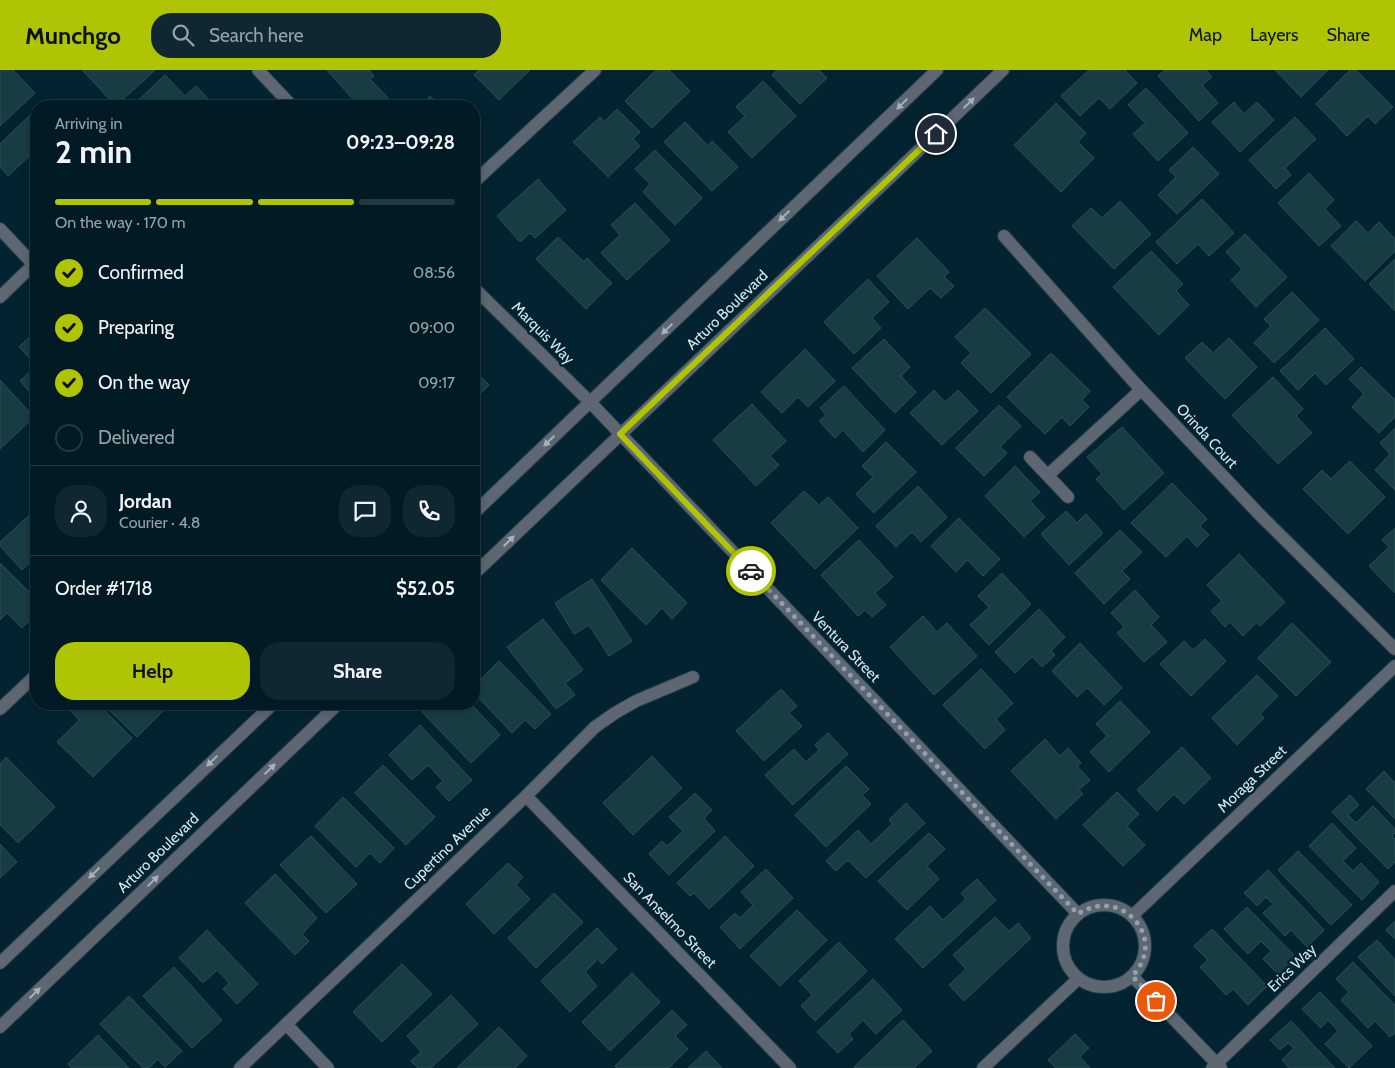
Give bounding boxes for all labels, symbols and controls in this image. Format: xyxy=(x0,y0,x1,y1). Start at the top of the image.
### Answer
search box xyxy=(151,13,501,58)
text: Munchgo xyxy=(25,21,121,50)
icon: search xyxy=(169,21,197,49)
text: Search here xyxy=(209,24,303,47)
text: Map xyxy=(1189,24,1222,46)
text: Layers xyxy=(1250,24,1299,46)
text: Share xyxy=(1327,24,1370,46)
one-way arrow xyxy=(962,97,974,109)
one-way arrow xyxy=(896,98,908,110)
pin xyxy=(915,113,957,155)
text: Arriving in xyxy=(55,114,122,133)
icon: home xyxy=(922,120,950,148)
text: 09:23–09:28 xyxy=(346,131,455,154)
text: 2 min xyxy=(55,132,132,171)
one-way arrow xyxy=(779,210,791,222)
text: On the way · 170 m xyxy=(55,213,186,232)
icon: check xyxy=(55,259,83,287)
text: Confirmed xyxy=(98,261,184,284)
text: 08:56 xyxy=(413,263,455,282)
street label: Arturo Boulevard xyxy=(682,267,772,353)
street label: Marquis Way xyxy=(508,298,578,368)
icon: check xyxy=(55,314,83,342)
text: Preparing xyxy=(98,316,174,339)
text: 09:00 xyxy=(409,318,455,337)
one-way arrow xyxy=(661,323,673,335)
icon: check xyxy=(55,369,83,397)
text: On the way xyxy=(98,371,190,394)
text: 09:17 xyxy=(418,373,455,392)
street label: Orinda Court xyxy=(1173,400,1241,472)
text: Delivered xyxy=(98,426,175,449)
one-way arrow xyxy=(544,435,556,447)
button: person xyxy=(55,485,107,537)
button: chat xyxy=(339,485,391,537)
button: phone xyxy=(403,485,455,537)
text: Jordan xyxy=(119,490,172,513)
text: Courier · 4.8 xyxy=(119,513,201,532)
one-way arrow xyxy=(503,535,515,547)
courier xyxy=(726,546,776,596)
icon: car xyxy=(737,557,765,585)
text: Order #1718 xyxy=(55,577,153,600)
text: $52.05 xyxy=(396,577,455,600)
street label: Ventura Street xyxy=(808,608,884,686)
button: Help xyxy=(55,642,250,700)
button: Share xyxy=(260,642,455,700)
street label: Moraga Street xyxy=(1214,742,1290,816)
one-way arrow xyxy=(206,755,218,767)
one-way arrow xyxy=(264,763,276,775)
street label: Cupertino Avenue xyxy=(400,802,494,894)
street label: Arturo Boulevard xyxy=(113,810,203,896)
one-way arrow xyxy=(88,867,100,879)
street label: San Anselmo Street xyxy=(620,868,720,972)
one-way arrow xyxy=(146,875,158,887)
street label: Erics Way xyxy=(1264,940,1320,996)
pin xyxy=(1135,980,1177,1022)
one-way arrow xyxy=(29,987,41,999)
icon: bag xyxy=(1142,987,1170,1015)

